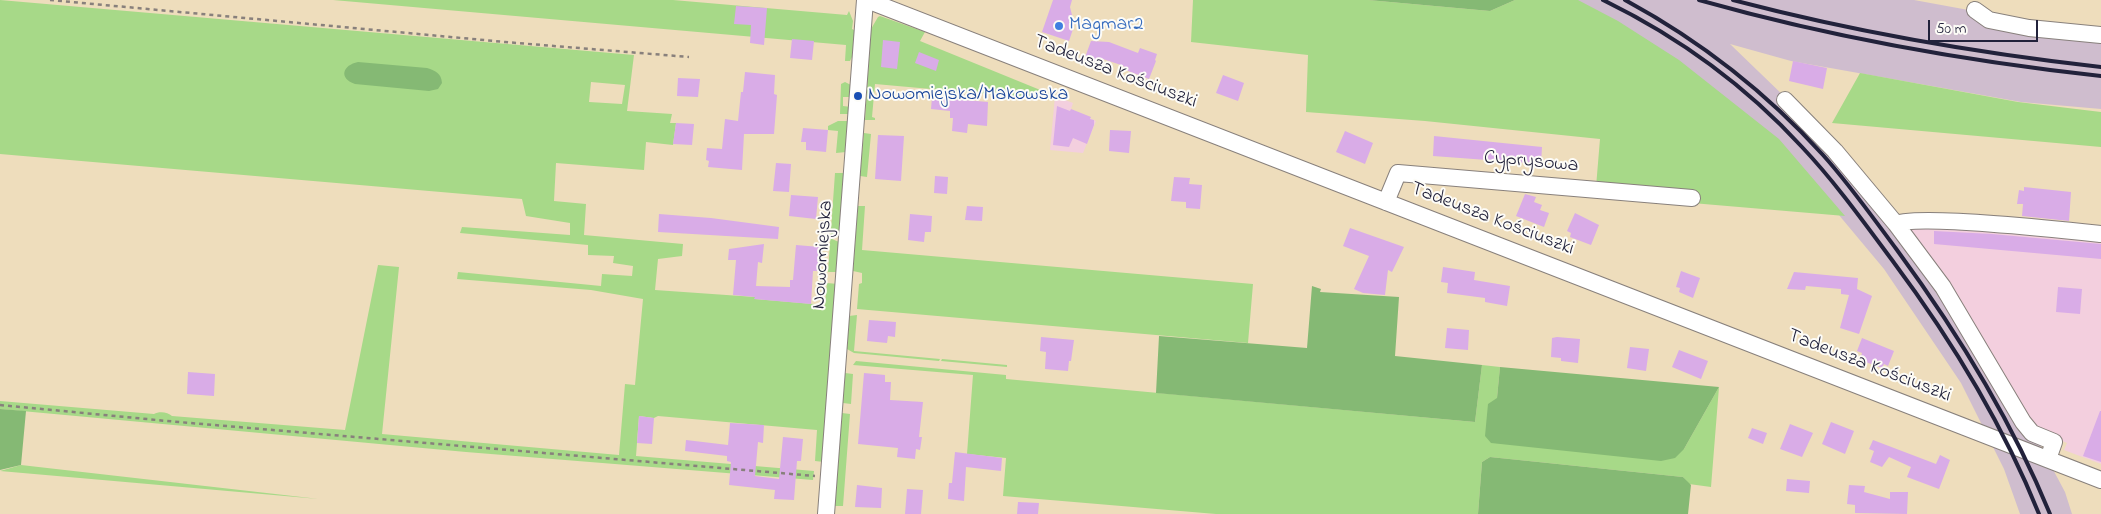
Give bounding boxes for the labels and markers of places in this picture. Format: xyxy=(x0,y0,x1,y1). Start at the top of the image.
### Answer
place label: Magmar2 xyxy=(1069,14,1143,38)
marker: Magmar2 xyxy=(1053,20,1065,32)
place label: Nowomiejska/Makowska xyxy=(868,84,1068,108)
marker: Nowomiejska/Makowska xyxy=(852,90,864,102)

